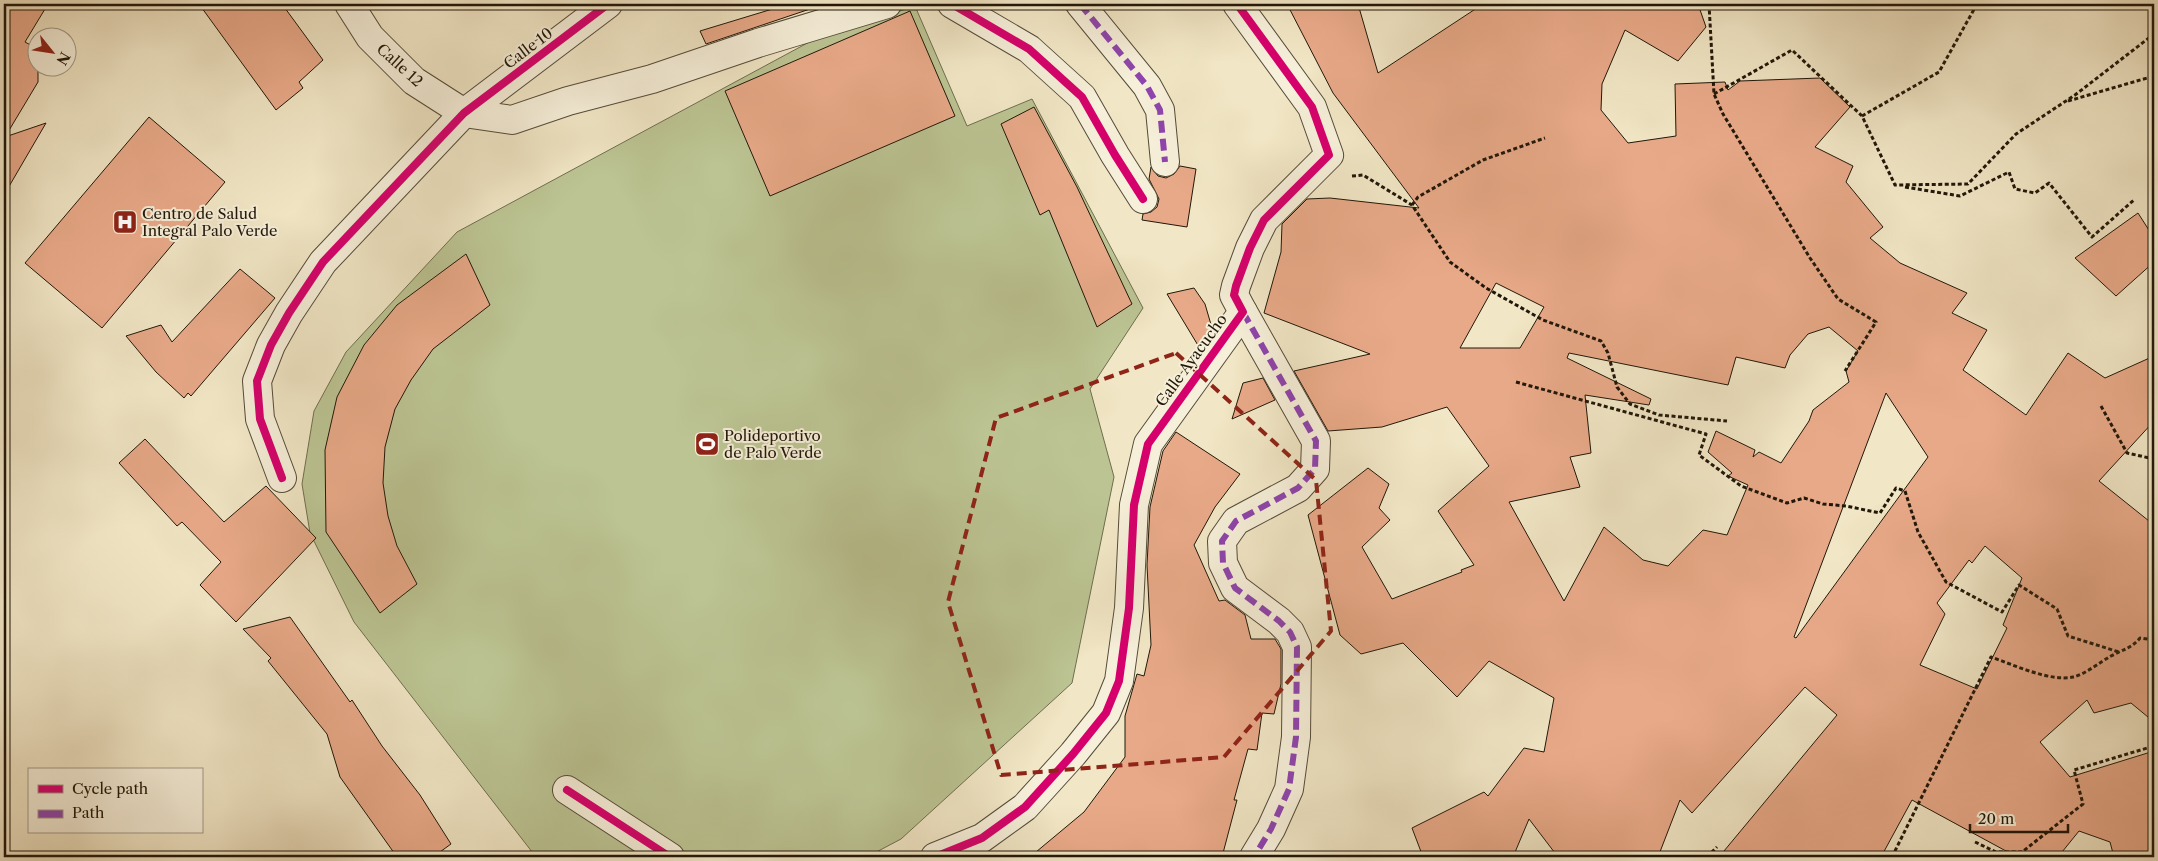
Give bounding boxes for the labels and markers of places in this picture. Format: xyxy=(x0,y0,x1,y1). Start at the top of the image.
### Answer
place label: Centro de Salud Integral Palo Verde xyxy=(142,204,278,240)
hospital icon: Centro de Salud Integral Palo Verde xyxy=(112,209,138,235)
place label: Polideportivo de Palo Verde xyxy=(724,426,822,462)
sports icon: Polideportivo de Palo Verde xyxy=(694,431,720,457)

